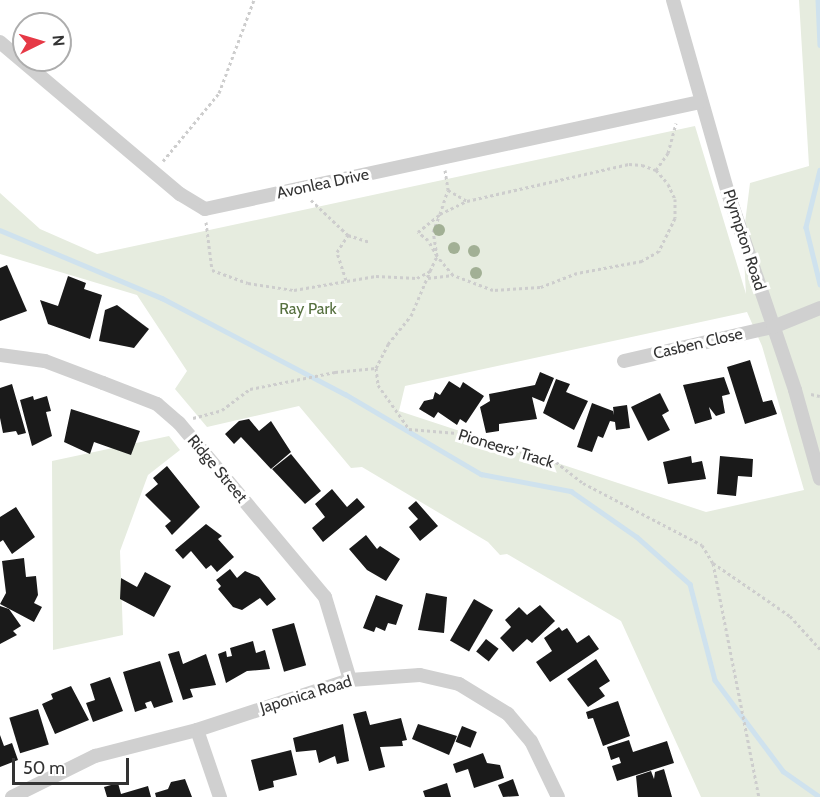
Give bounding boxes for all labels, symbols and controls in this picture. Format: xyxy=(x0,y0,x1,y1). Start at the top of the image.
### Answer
north arrow xyxy=(12,12,72,72)
text: N xyxy=(48,34,68,47)
street label: Avonlea Drive xyxy=(275,165,371,203)
street label: Plympton Road xyxy=(719,187,769,293)
park label: Ray Park xyxy=(279,299,337,319)
street label: Casben Close xyxy=(652,324,744,364)
street label: Pioneers' Track xyxy=(456,425,556,473)
street label: Ridge Street xyxy=(183,431,251,507)
street label: Japonica Road xyxy=(258,672,354,718)
scale bar xyxy=(15,746,132,784)
text: 50 m xyxy=(23,757,65,779)

